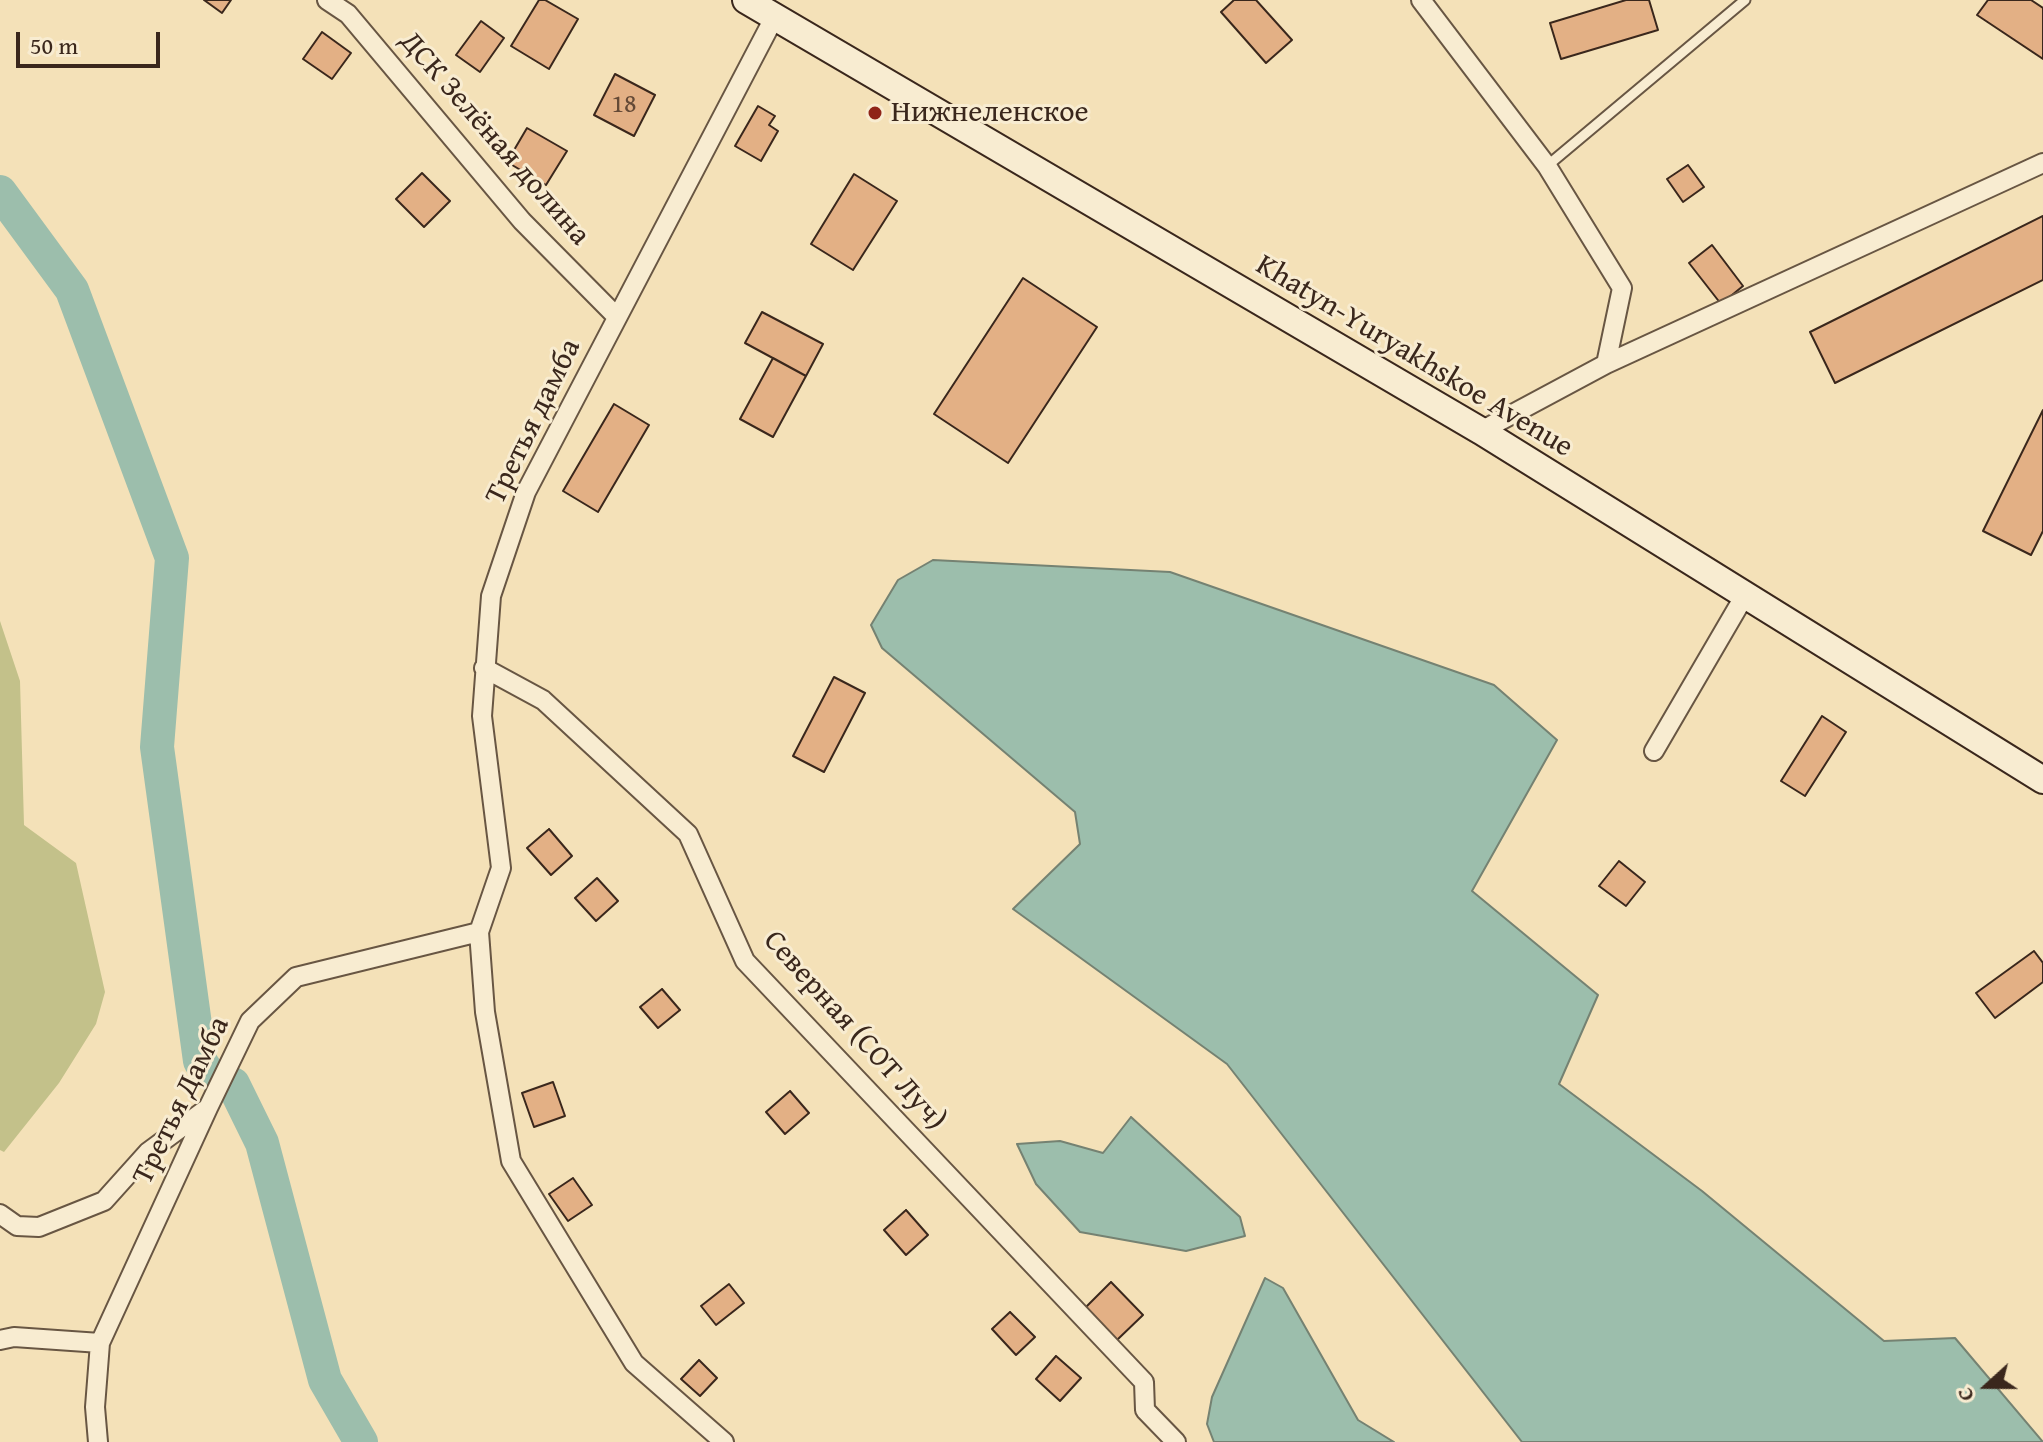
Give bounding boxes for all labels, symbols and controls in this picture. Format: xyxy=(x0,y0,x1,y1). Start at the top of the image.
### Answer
scale bar xyxy=(20,16,164,66)
street label: ДСК Зелёная долина xyxy=(391,25,597,253)
text: 50 m xyxy=(30,28,78,63)
house number: 18 xyxy=(611,89,637,121)
place label: Нижнеленское xyxy=(891,95,1089,131)
marker: Нижнеленское xyxy=(866,104,884,122)
street label: Khatyn-Yuryakhskoe Avenue xyxy=(1249,248,1579,466)
street label: Третья дамба xyxy=(479,334,589,510)
street label: Северная (СОТ Луч) xyxy=(755,924,953,1138)
street label: Третья Дамба xyxy=(126,1011,238,1191)
north arrow xyxy=(1947,1346,2027,1426)
text: С xyxy=(1947,1383,1982,1406)

